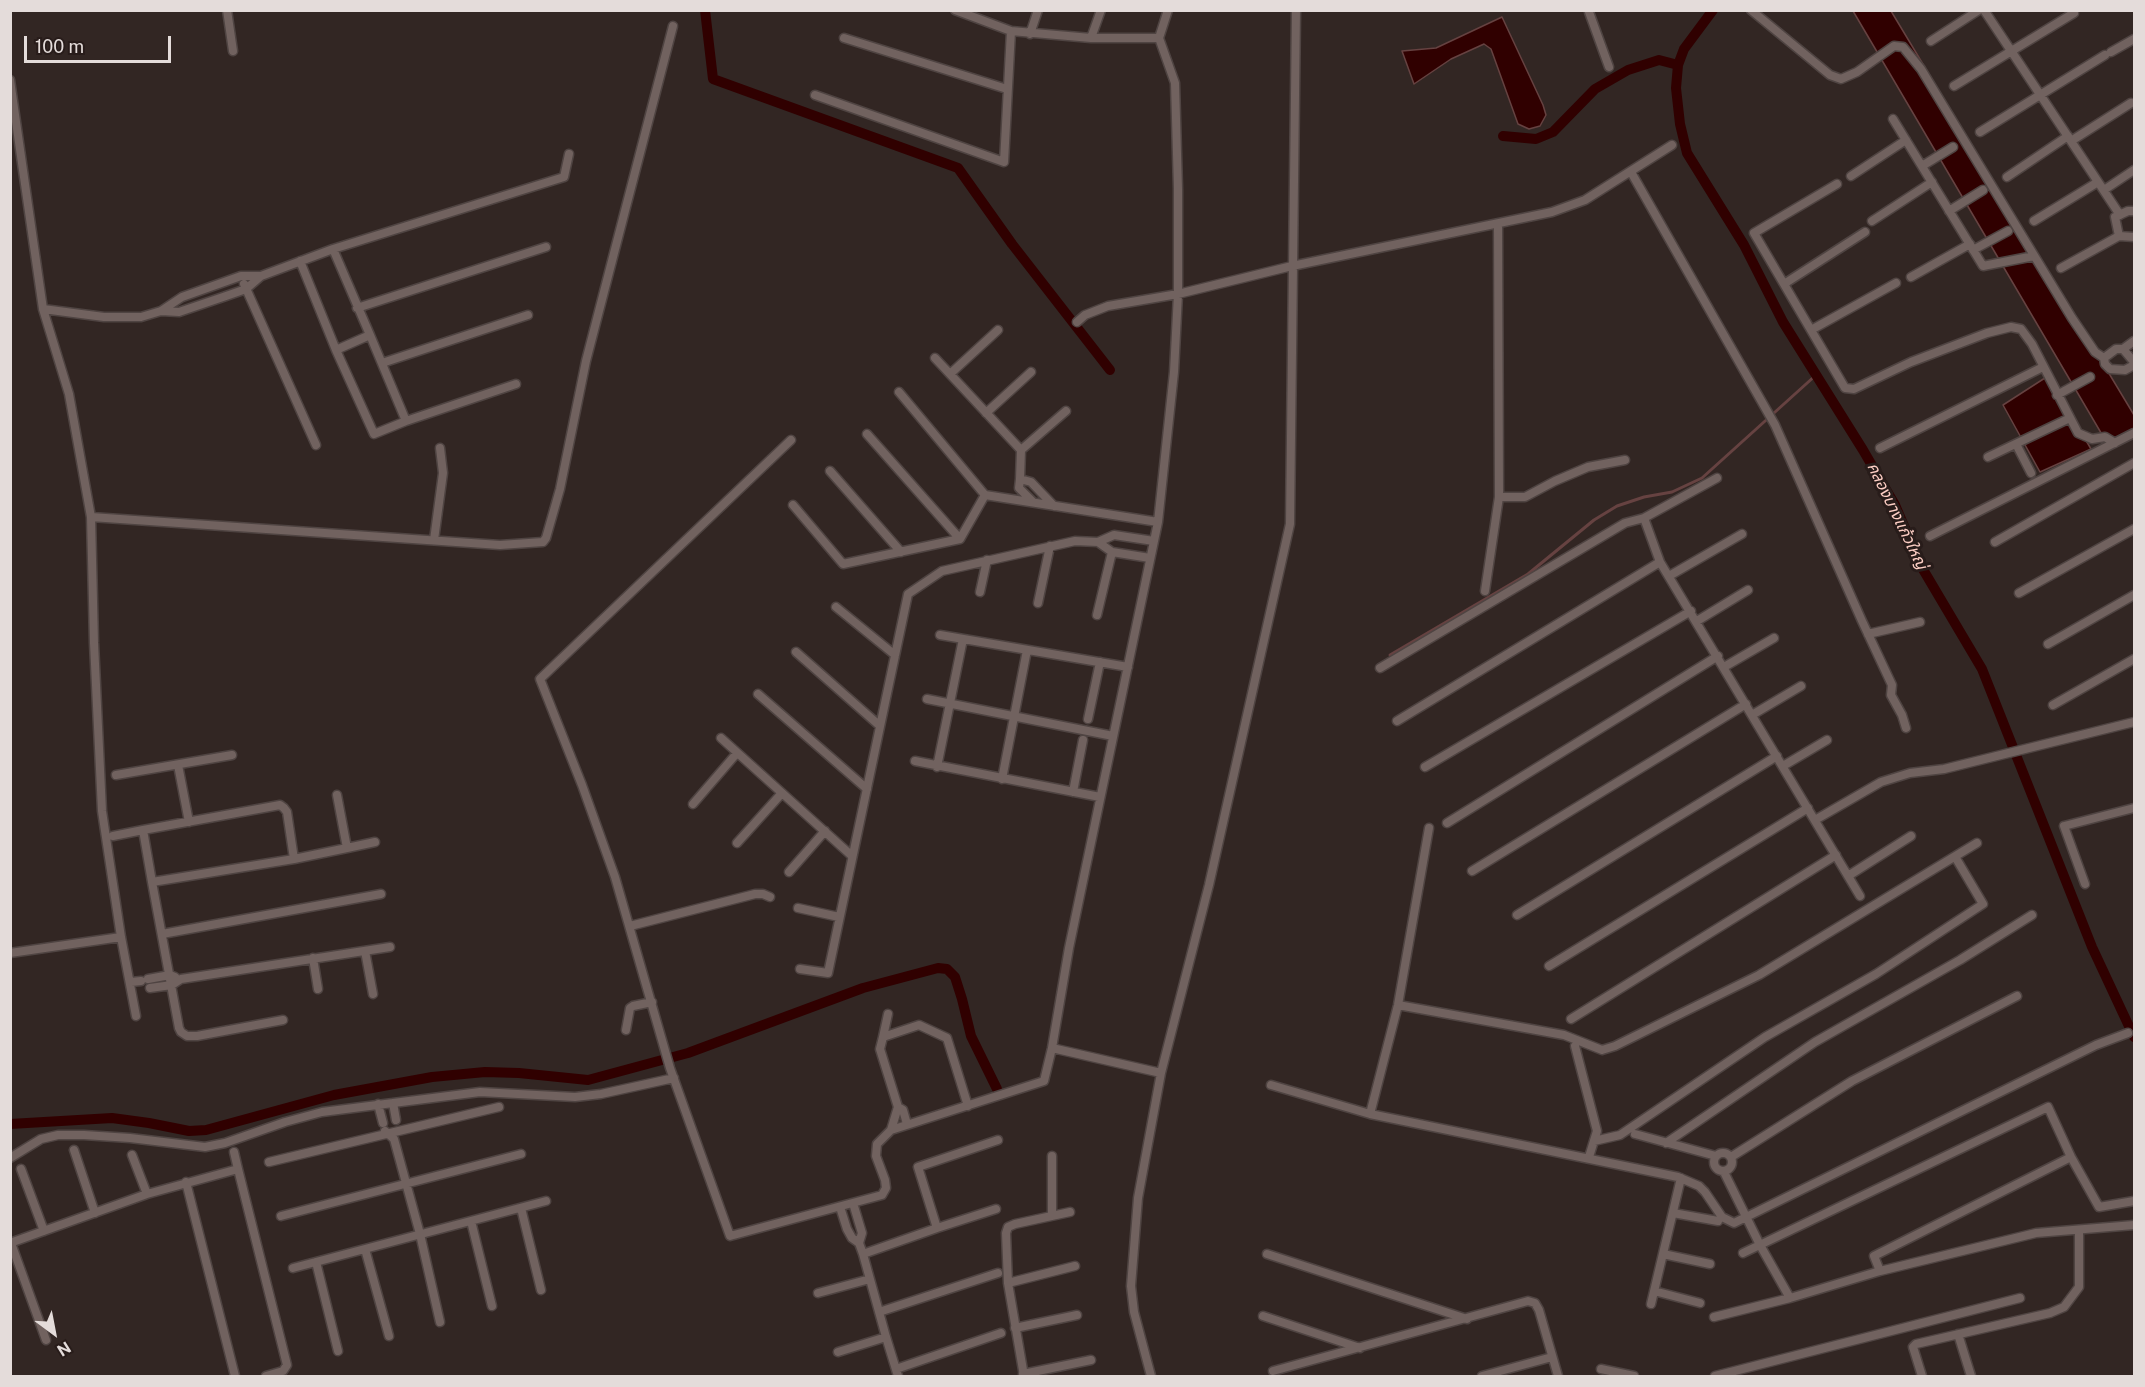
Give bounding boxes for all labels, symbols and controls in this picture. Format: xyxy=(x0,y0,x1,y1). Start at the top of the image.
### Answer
scale bar xyxy=(27,24,174,62)
text: 100 m xyxy=(35,36,84,57)
water label: คลองบางแก้วใหญ่ xyxy=(1863,459,1931,573)
north arrow xyxy=(24,1303,84,1363)
text: N xyxy=(53,1337,74,1360)

